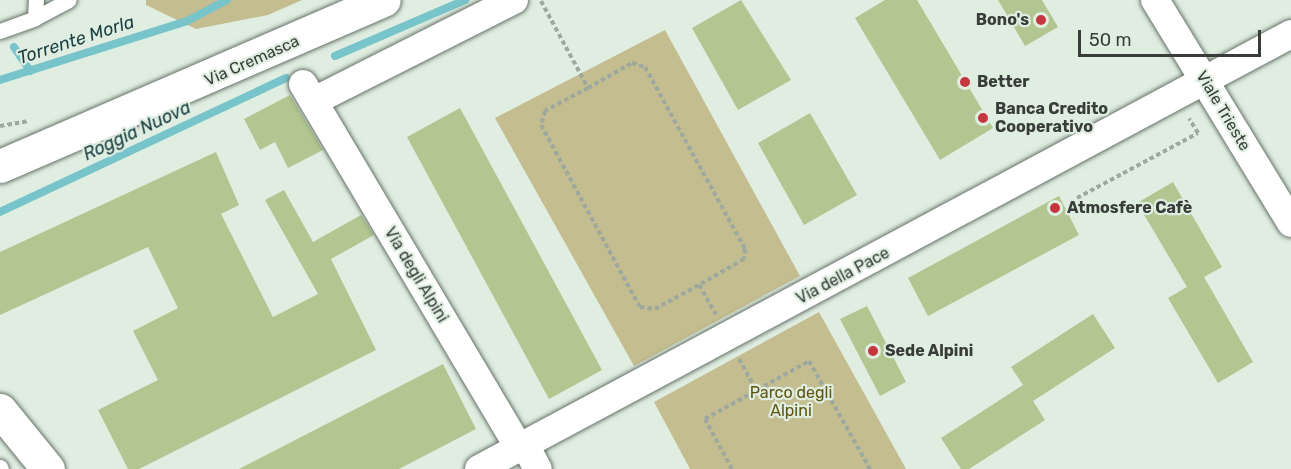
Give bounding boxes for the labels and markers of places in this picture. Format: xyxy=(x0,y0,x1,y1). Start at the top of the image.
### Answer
place label: Bono's xyxy=(976,10,1029,30)
marker: Bono's xyxy=(1034,13,1048,27)
place label: Better xyxy=(977,72,1029,92)
marker: Better xyxy=(958,75,972,89)
place label: Banca Credito Cooperativo xyxy=(995,99,1108,137)
marker: Banca Credito Cooperativo xyxy=(976,111,990,125)
place label: Atmosfere Cafè xyxy=(1067,198,1192,218)
marker: Atmosfere Cafè xyxy=(1048,201,1062,215)
place label: Sede Alpini xyxy=(885,341,974,361)
marker: Sede Alpini xyxy=(866,344,880,358)

